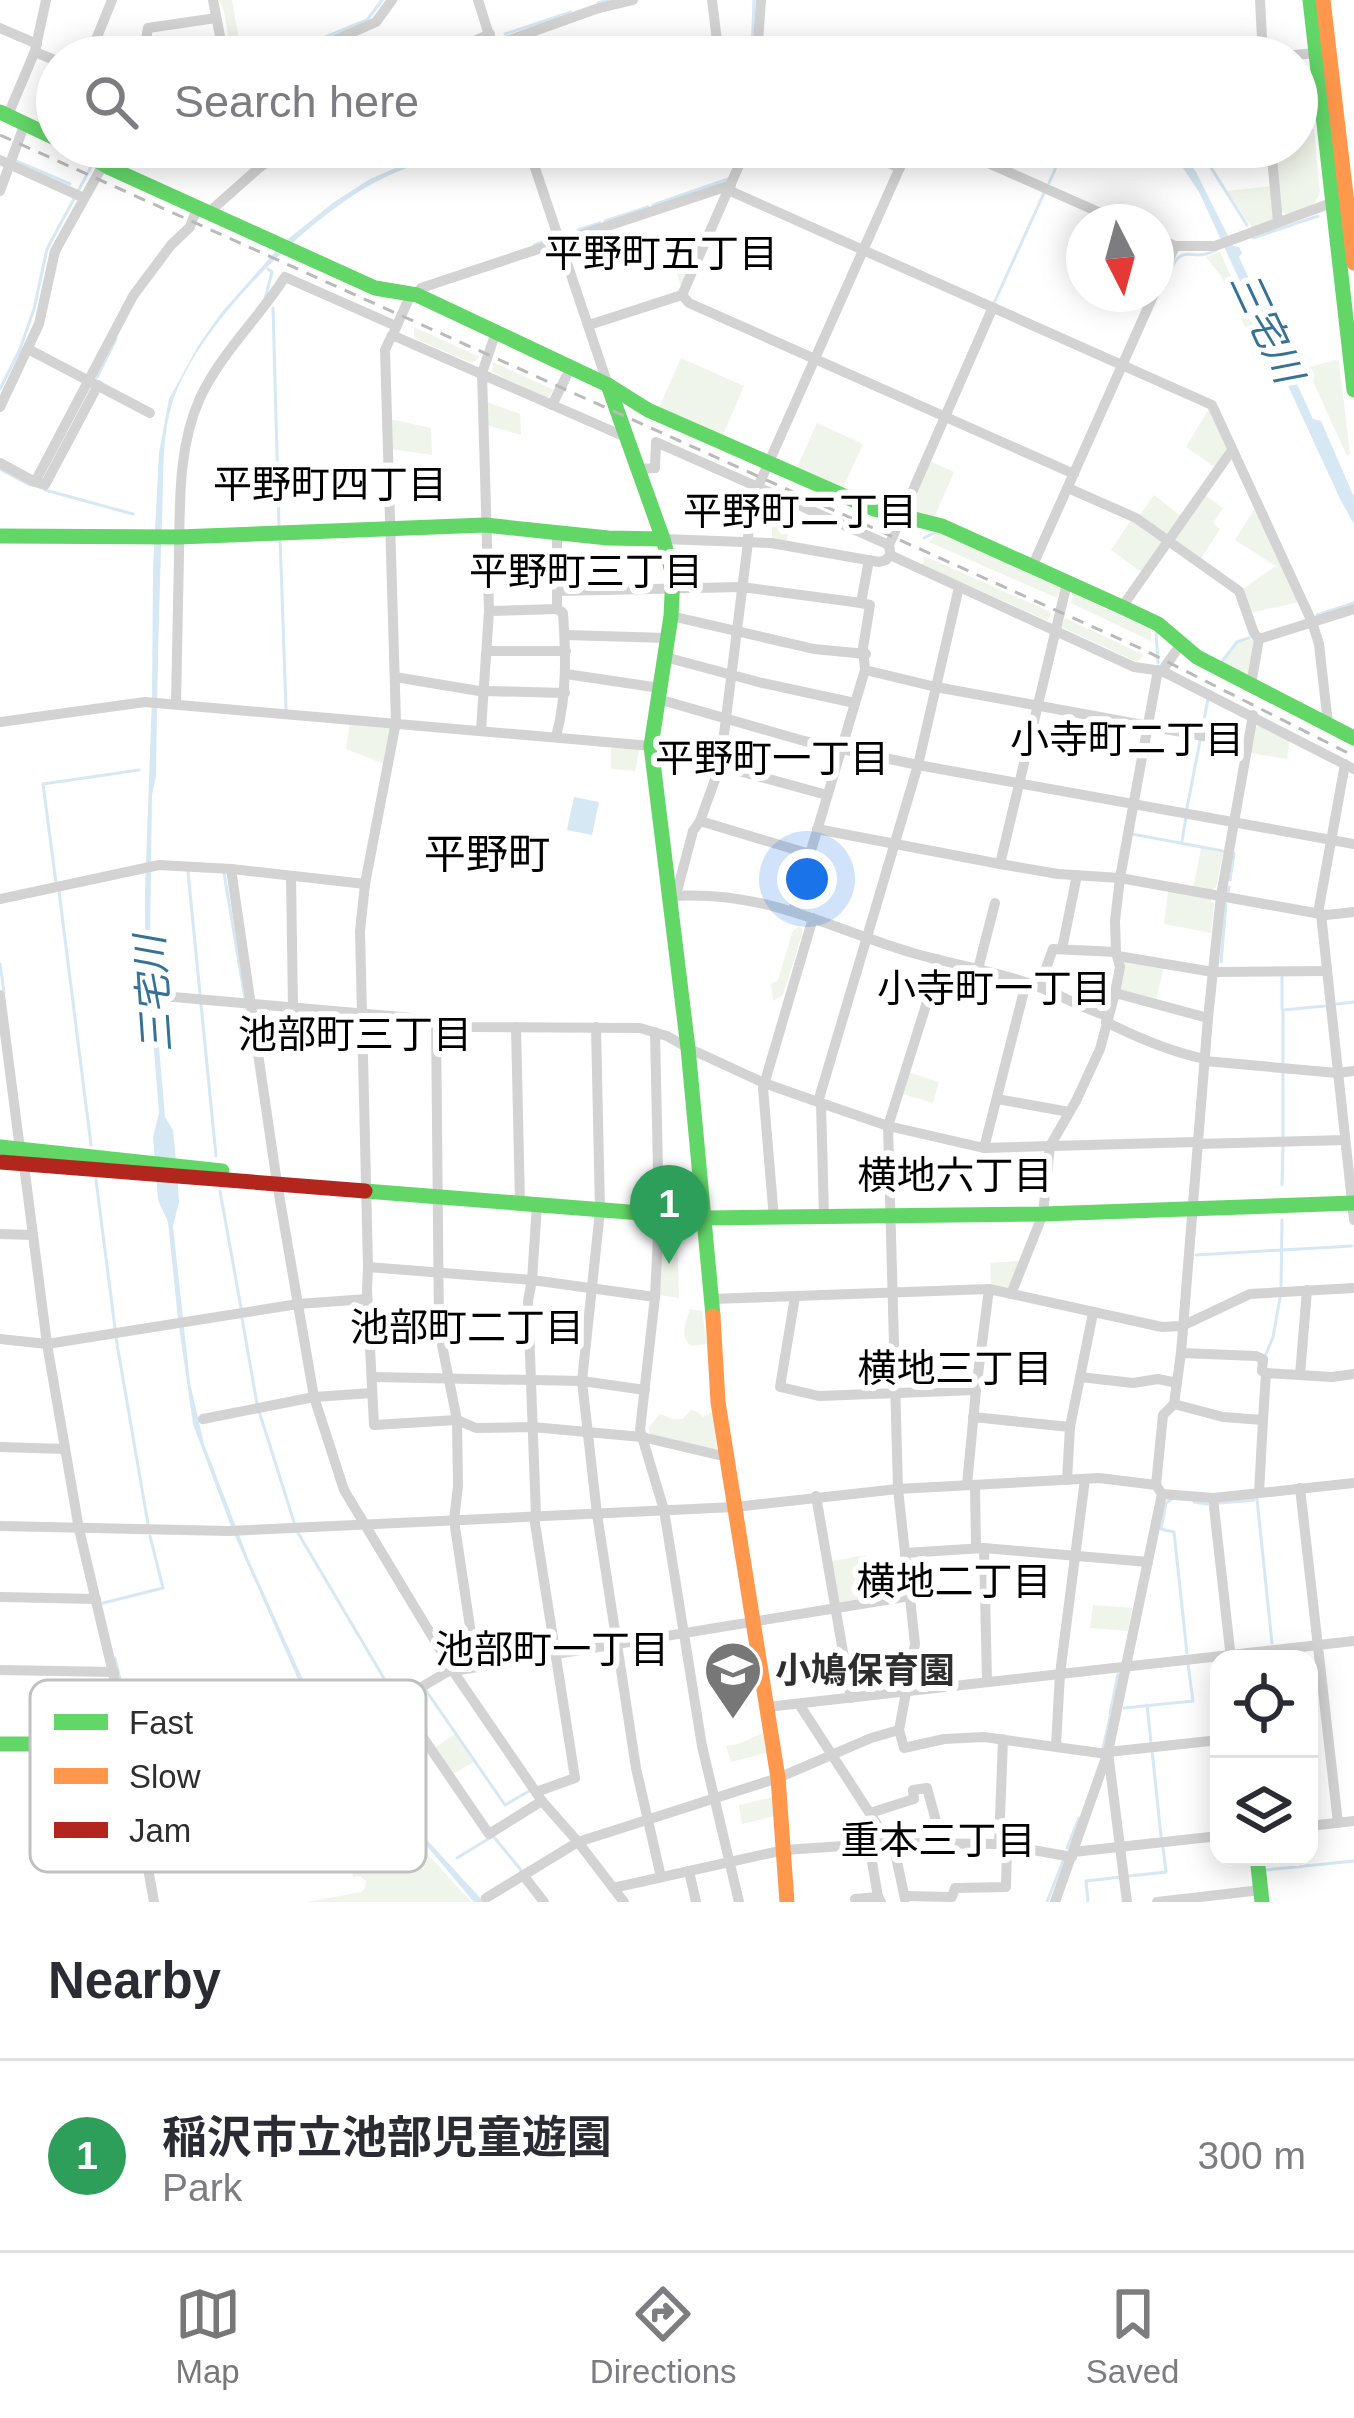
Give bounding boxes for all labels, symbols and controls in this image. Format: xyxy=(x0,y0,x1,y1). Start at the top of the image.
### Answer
search box xyxy=(36,36,1318,168)
icon: search xyxy=(78,69,144,135)
text: Search here xyxy=(174,76,419,127)
north arrow xyxy=(1066,204,1174,312)
district label: 平野町五丁目 xyxy=(544,232,778,275)
water label: 三宅川 xyxy=(1222,265,1312,393)
district label: 平野町四丁目 xyxy=(213,463,447,506)
district label: 平野町二丁目 xyxy=(683,490,917,533)
district label: 平野町三丁目 xyxy=(469,550,703,593)
district label: 小寺町二丁目 xyxy=(1010,718,1244,761)
district label: 平野町一丁目 xyxy=(655,737,889,780)
district label: 平野町 xyxy=(424,831,550,878)
your location xyxy=(777,849,837,909)
water label: 三宅川 xyxy=(128,930,179,1054)
district label: 小寺町一丁目 xyxy=(877,967,1111,1010)
district label: 池部町三丁目 xyxy=(238,1013,472,1056)
district label: 横地六丁目 xyxy=(857,1154,1053,1197)
pin: 1 xyxy=(630,1165,708,1264)
district label: 池部町二丁目 xyxy=(350,1306,584,1349)
district label: 横地三丁目 xyxy=(857,1347,1053,1390)
district label: 横地二丁目 xyxy=(856,1560,1052,1603)
district label: 池部町一丁目 xyxy=(435,1628,669,1671)
school or university icon: 小鳩保育園 xyxy=(702,1639,764,1721)
place label: 小鳩保育園 xyxy=(775,1650,955,1691)
map controls xyxy=(1210,1650,1318,1866)
button: locate xyxy=(1210,1650,1318,1758)
legend xyxy=(30,1680,426,1872)
text: Fast xyxy=(129,1704,193,1741)
text: Slow xyxy=(129,1758,201,1795)
button: layers xyxy=(1210,1758,1318,1866)
text: Jam xyxy=(129,1812,191,1849)
district label: 重本三丁目 xyxy=(840,1819,1036,1862)
text: Nearby xyxy=(48,1952,221,2009)
text: 稲沢市立池部児童遊園 xyxy=(162,2112,612,2163)
text: 1 xyxy=(76,2134,98,2177)
text: 300 m xyxy=(1198,2134,1306,2177)
text: Park xyxy=(162,2166,242,2209)
tab: Map xyxy=(175,2281,241,2391)
tab: Directions xyxy=(590,2281,737,2391)
tab: Saved xyxy=(1086,2281,1179,2391)

